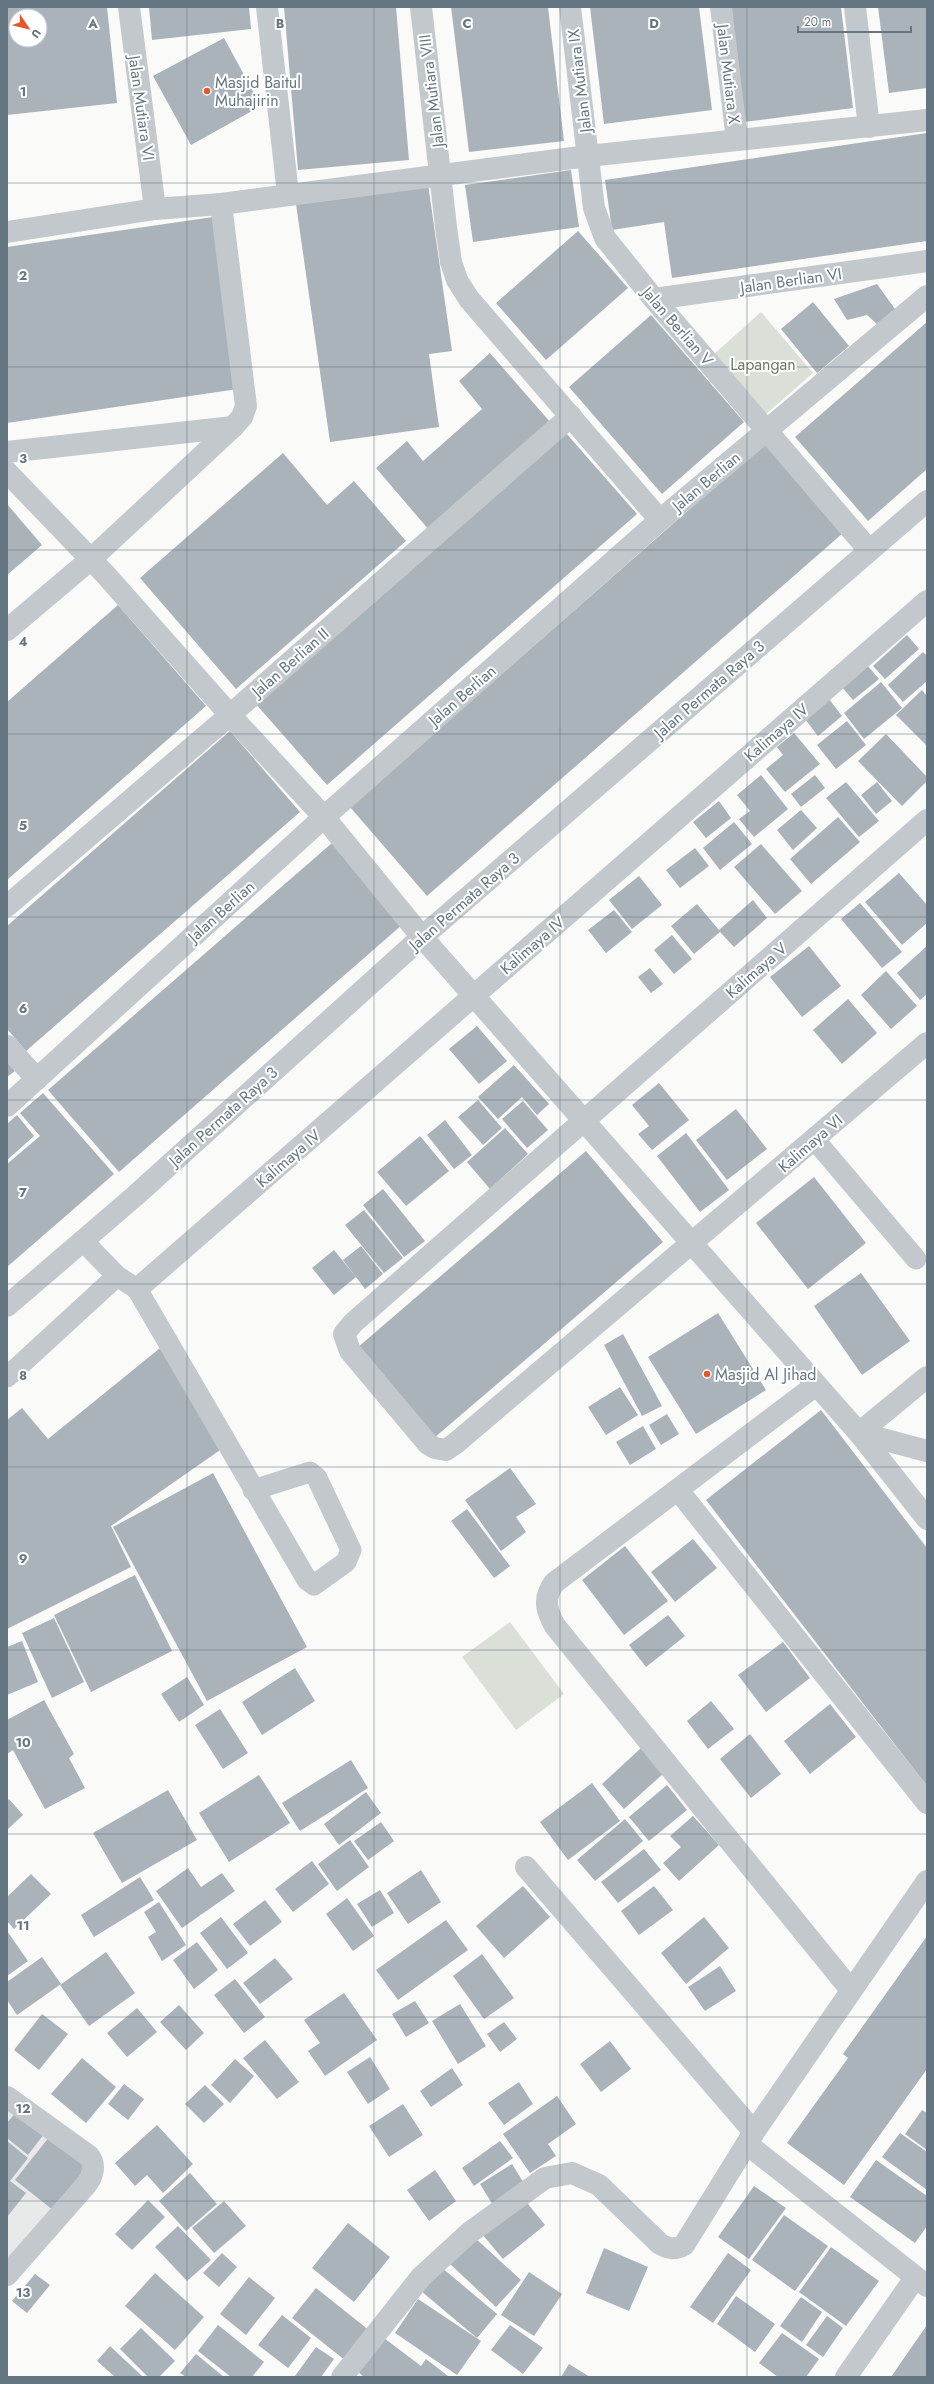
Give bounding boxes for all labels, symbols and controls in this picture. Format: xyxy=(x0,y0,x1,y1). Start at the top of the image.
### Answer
north arrow xyxy=(8,8,48,48)
scale bar xyxy=(798,8,911,34)
text: 20 m xyxy=(804,13,831,31)
text: A xyxy=(87,14,98,33)
text: B xyxy=(276,14,285,33)
text: C xyxy=(462,14,472,33)
text: D xyxy=(649,14,659,33)
street label: Jalan Mutiara X xyxy=(711,21,746,125)
text: U xyxy=(27,26,45,41)
street label: Jalan Mutiara IX xyxy=(562,28,597,136)
street label: Jalan Mutiara VIII xyxy=(413,33,450,151)
street label: Jalan Mutiara VI xyxy=(122,52,160,162)
place label: Masjid Baitul Muhajirin xyxy=(215,71,301,112)
text: 1 xyxy=(20,82,26,101)
marker: Masjid Baitul Muhajirin xyxy=(202,86,212,96)
street label: Jalan Berlian VI xyxy=(737,262,843,299)
text: 2 xyxy=(19,266,27,285)
street label: Jalan Berlian V xyxy=(635,280,719,371)
park label: Lapangan xyxy=(730,353,796,376)
street label: Jalan Berlian xyxy=(666,446,745,518)
text: 3 xyxy=(19,449,27,468)
street label: Jalan Berlian II xyxy=(245,622,334,704)
text: 4 xyxy=(18,632,28,651)
street label: Jalan Permata Raya 3 xyxy=(648,635,770,745)
street label: Jalan Berlian xyxy=(422,660,501,733)
street label: Kalimaya IV xyxy=(739,698,814,767)
text: 5 xyxy=(19,816,27,835)
street label: Jalan Permata Raya 3 xyxy=(403,847,525,957)
street label: Jalan Berlian xyxy=(181,875,260,949)
street label: Kalimaya IV xyxy=(495,911,570,980)
street label: Kalimaya V xyxy=(721,937,792,1004)
text: 6 xyxy=(19,999,28,1018)
street label: Jalan Permata Raya 3 xyxy=(162,1061,283,1173)
street label: Kalimaya VI xyxy=(773,1109,848,1178)
street label: Kalimaya IV xyxy=(251,1124,326,1193)
text: 7 xyxy=(19,1183,27,1202)
place label: Masjid Al Jihad xyxy=(715,1363,816,1386)
text: 8 xyxy=(19,1366,27,1385)
marker: Masjid Al Jihad xyxy=(702,1369,712,1379)
text: 9 xyxy=(19,1549,28,1568)
text: 10 xyxy=(15,1733,31,1752)
text: 11 xyxy=(16,1916,30,1935)
text: 12 xyxy=(15,2099,31,2118)
text: 13 xyxy=(16,2283,30,2302)

